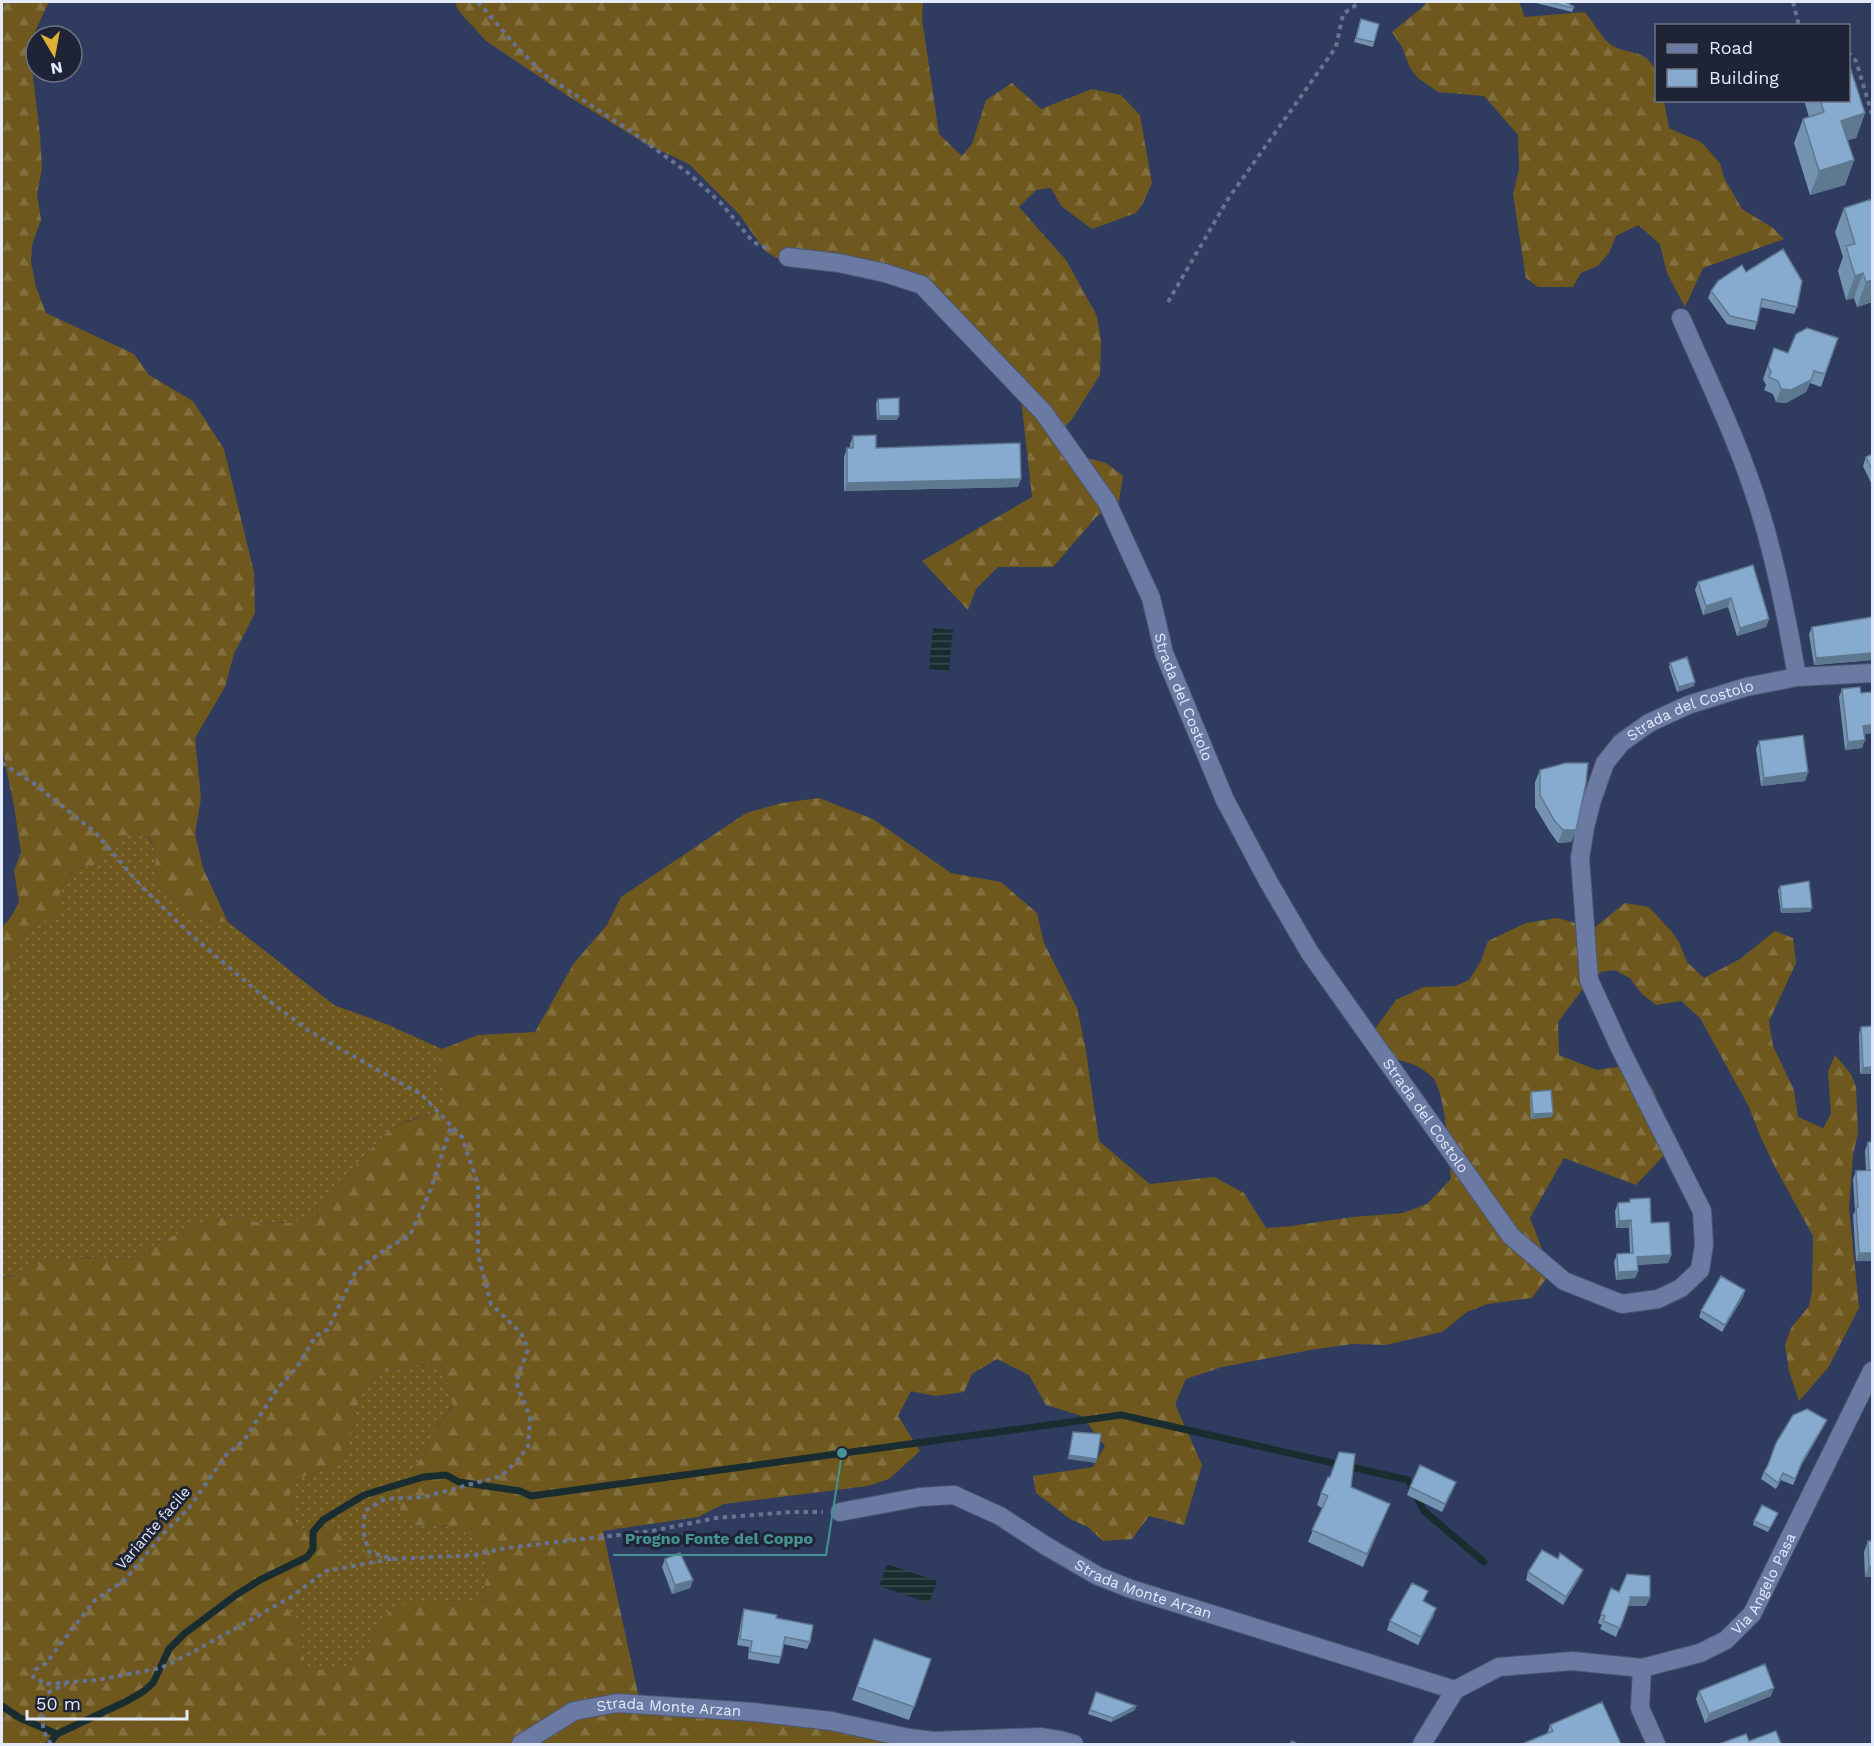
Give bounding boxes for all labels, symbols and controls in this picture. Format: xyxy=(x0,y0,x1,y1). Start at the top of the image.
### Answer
north arrow xyxy=(24,24,84,84)
legend xyxy=(1655,24,1850,102)
text: Road xyxy=(1709,37,1753,58)
text: N xyxy=(49,58,64,79)
text: Building xyxy=(1709,67,1779,88)
street label: Strada del Costolo xyxy=(1151,631,1217,764)
street label: Strada del Costolo xyxy=(1623,677,1755,745)
street label: Strada del Costolo xyxy=(1379,1055,1472,1176)
street label: Variante facile xyxy=(112,1483,194,1573)
callout: Progno Fonte del Coppo xyxy=(613,1521,826,1555)
text: Progno Fonte del Coppo xyxy=(625,1529,814,1548)
street label: Via Angelo Pasa xyxy=(1727,1530,1800,1639)
street label: Strada Monte Arzan xyxy=(1071,1555,1214,1623)
scale bar xyxy=(27,1683,188,1721)
text: 50 m xyxy=(36,1693,81,1714)
street label: Strada Monte Arzan xyxy=(595,1694,742,1720)

